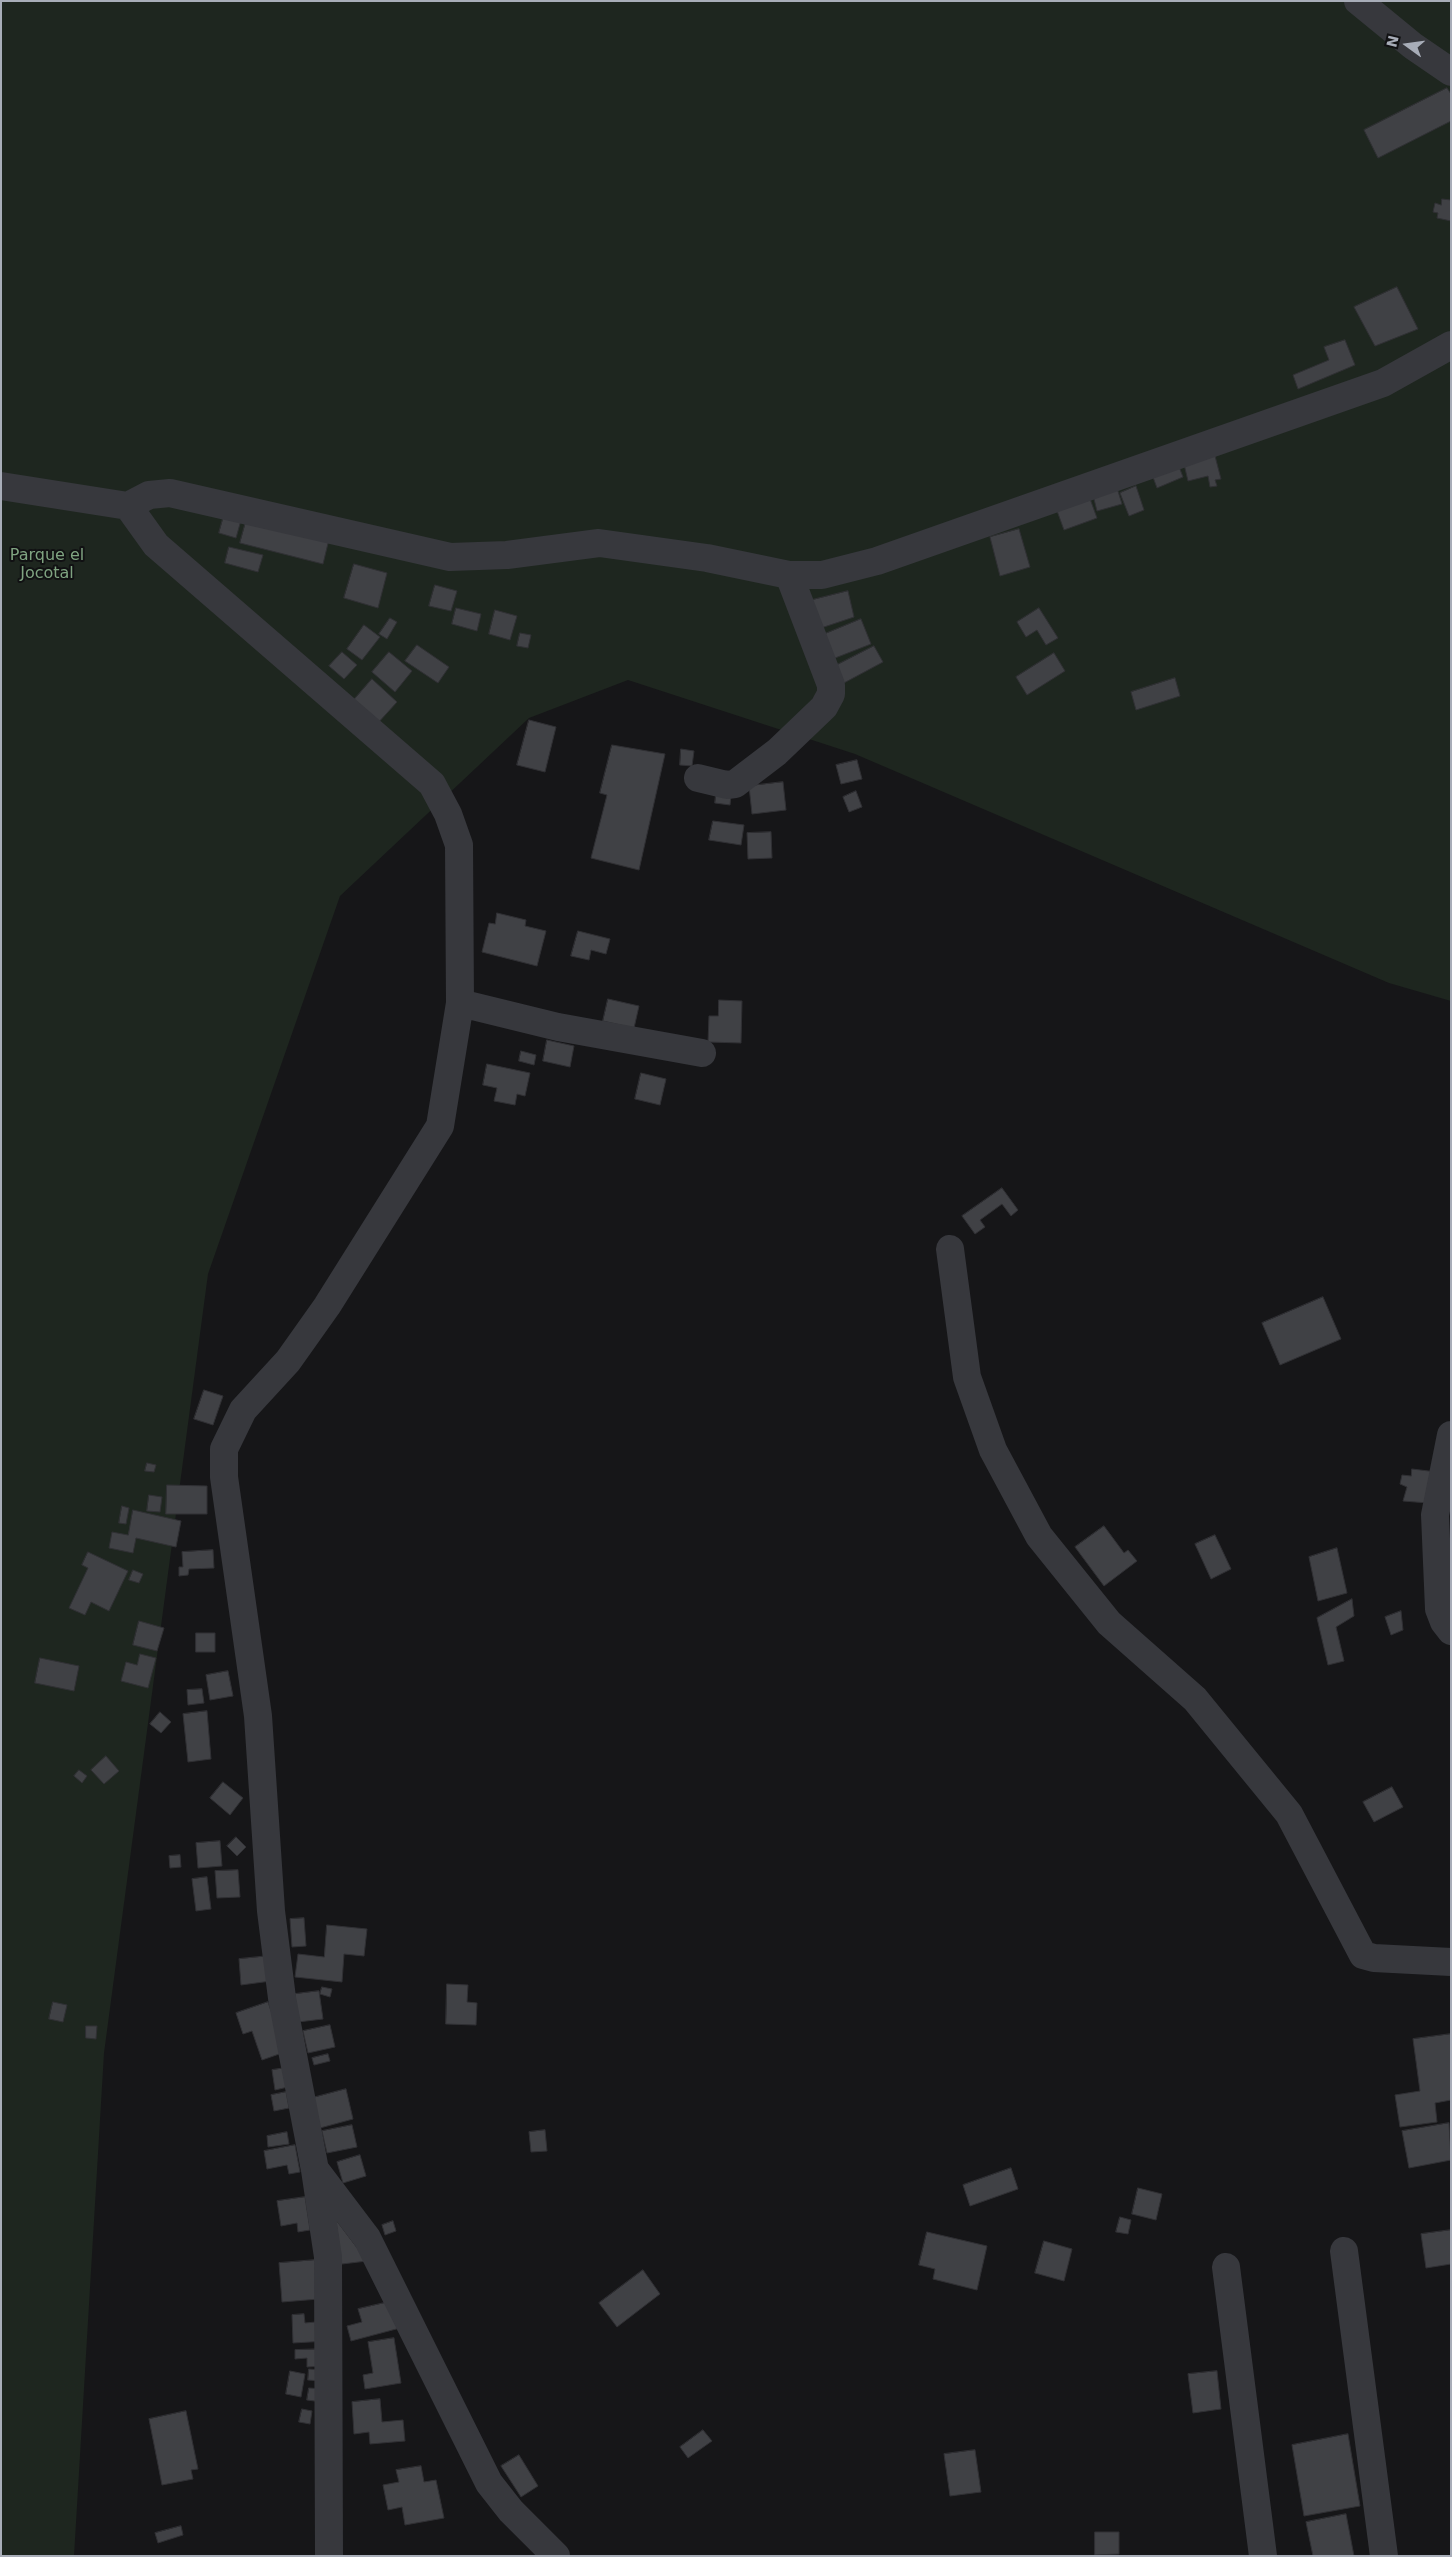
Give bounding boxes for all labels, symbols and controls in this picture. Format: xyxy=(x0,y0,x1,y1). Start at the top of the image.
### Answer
north arrow xyxy=(1382,20,1432,70)
text: N xyxy=(1383,34,1402,49)
park label: Parque el Jocotal xyxy=(10,546,84,584)

